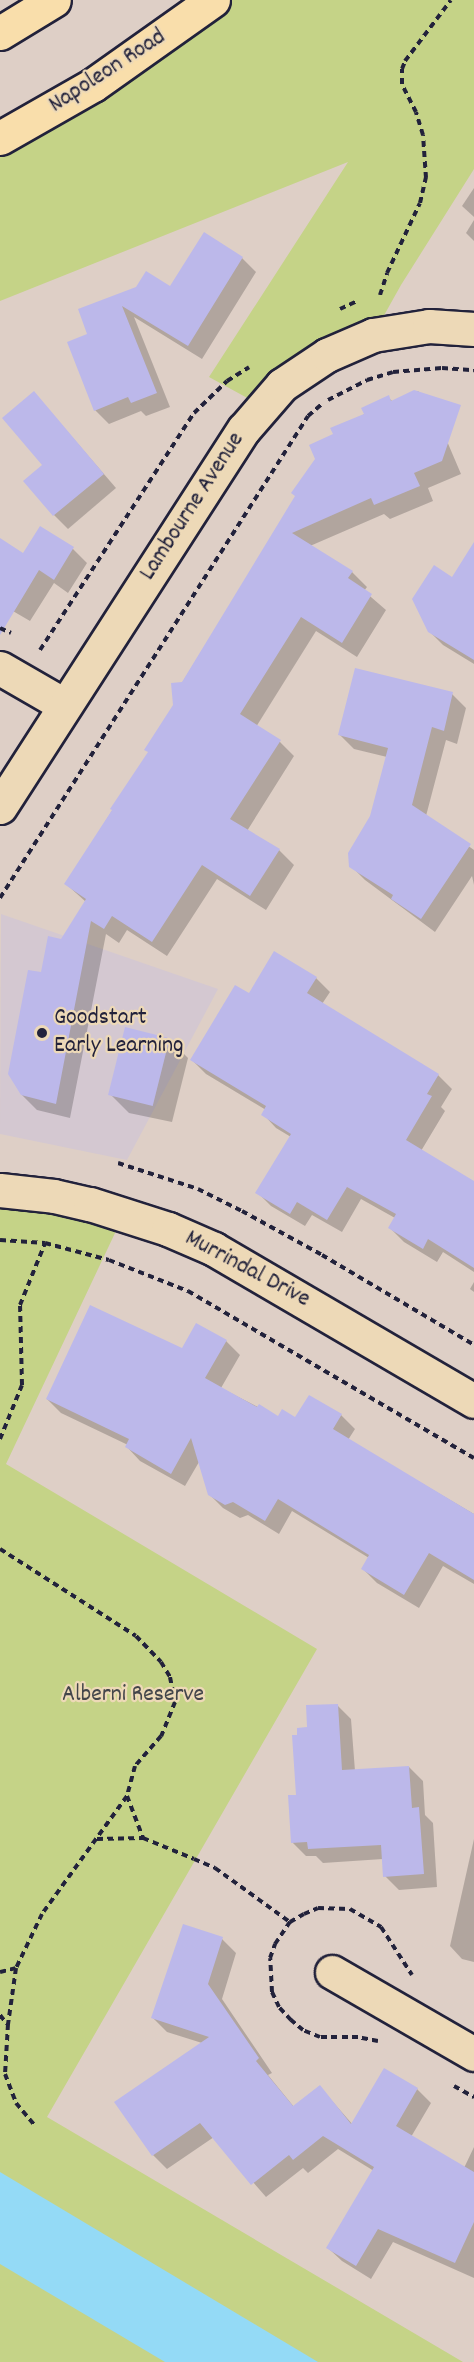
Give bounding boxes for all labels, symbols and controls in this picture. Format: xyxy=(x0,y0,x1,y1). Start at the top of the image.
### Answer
street label: Napoleon Road xyxy=(44,24,172,120)
street label: Lambourne Avenue xyxy=(134,428,252,586)
place label: Goodstart Early Learning xyxy=(54,1005,184,1061)
marker: Goodstart Early Learning xyxy=(35,1026,49,1040)
street label: Murrindal Drive xyxy=(179,1225,315,1315)
park label: Alberni Reserve xyxy=(62,1682,204,1710)

